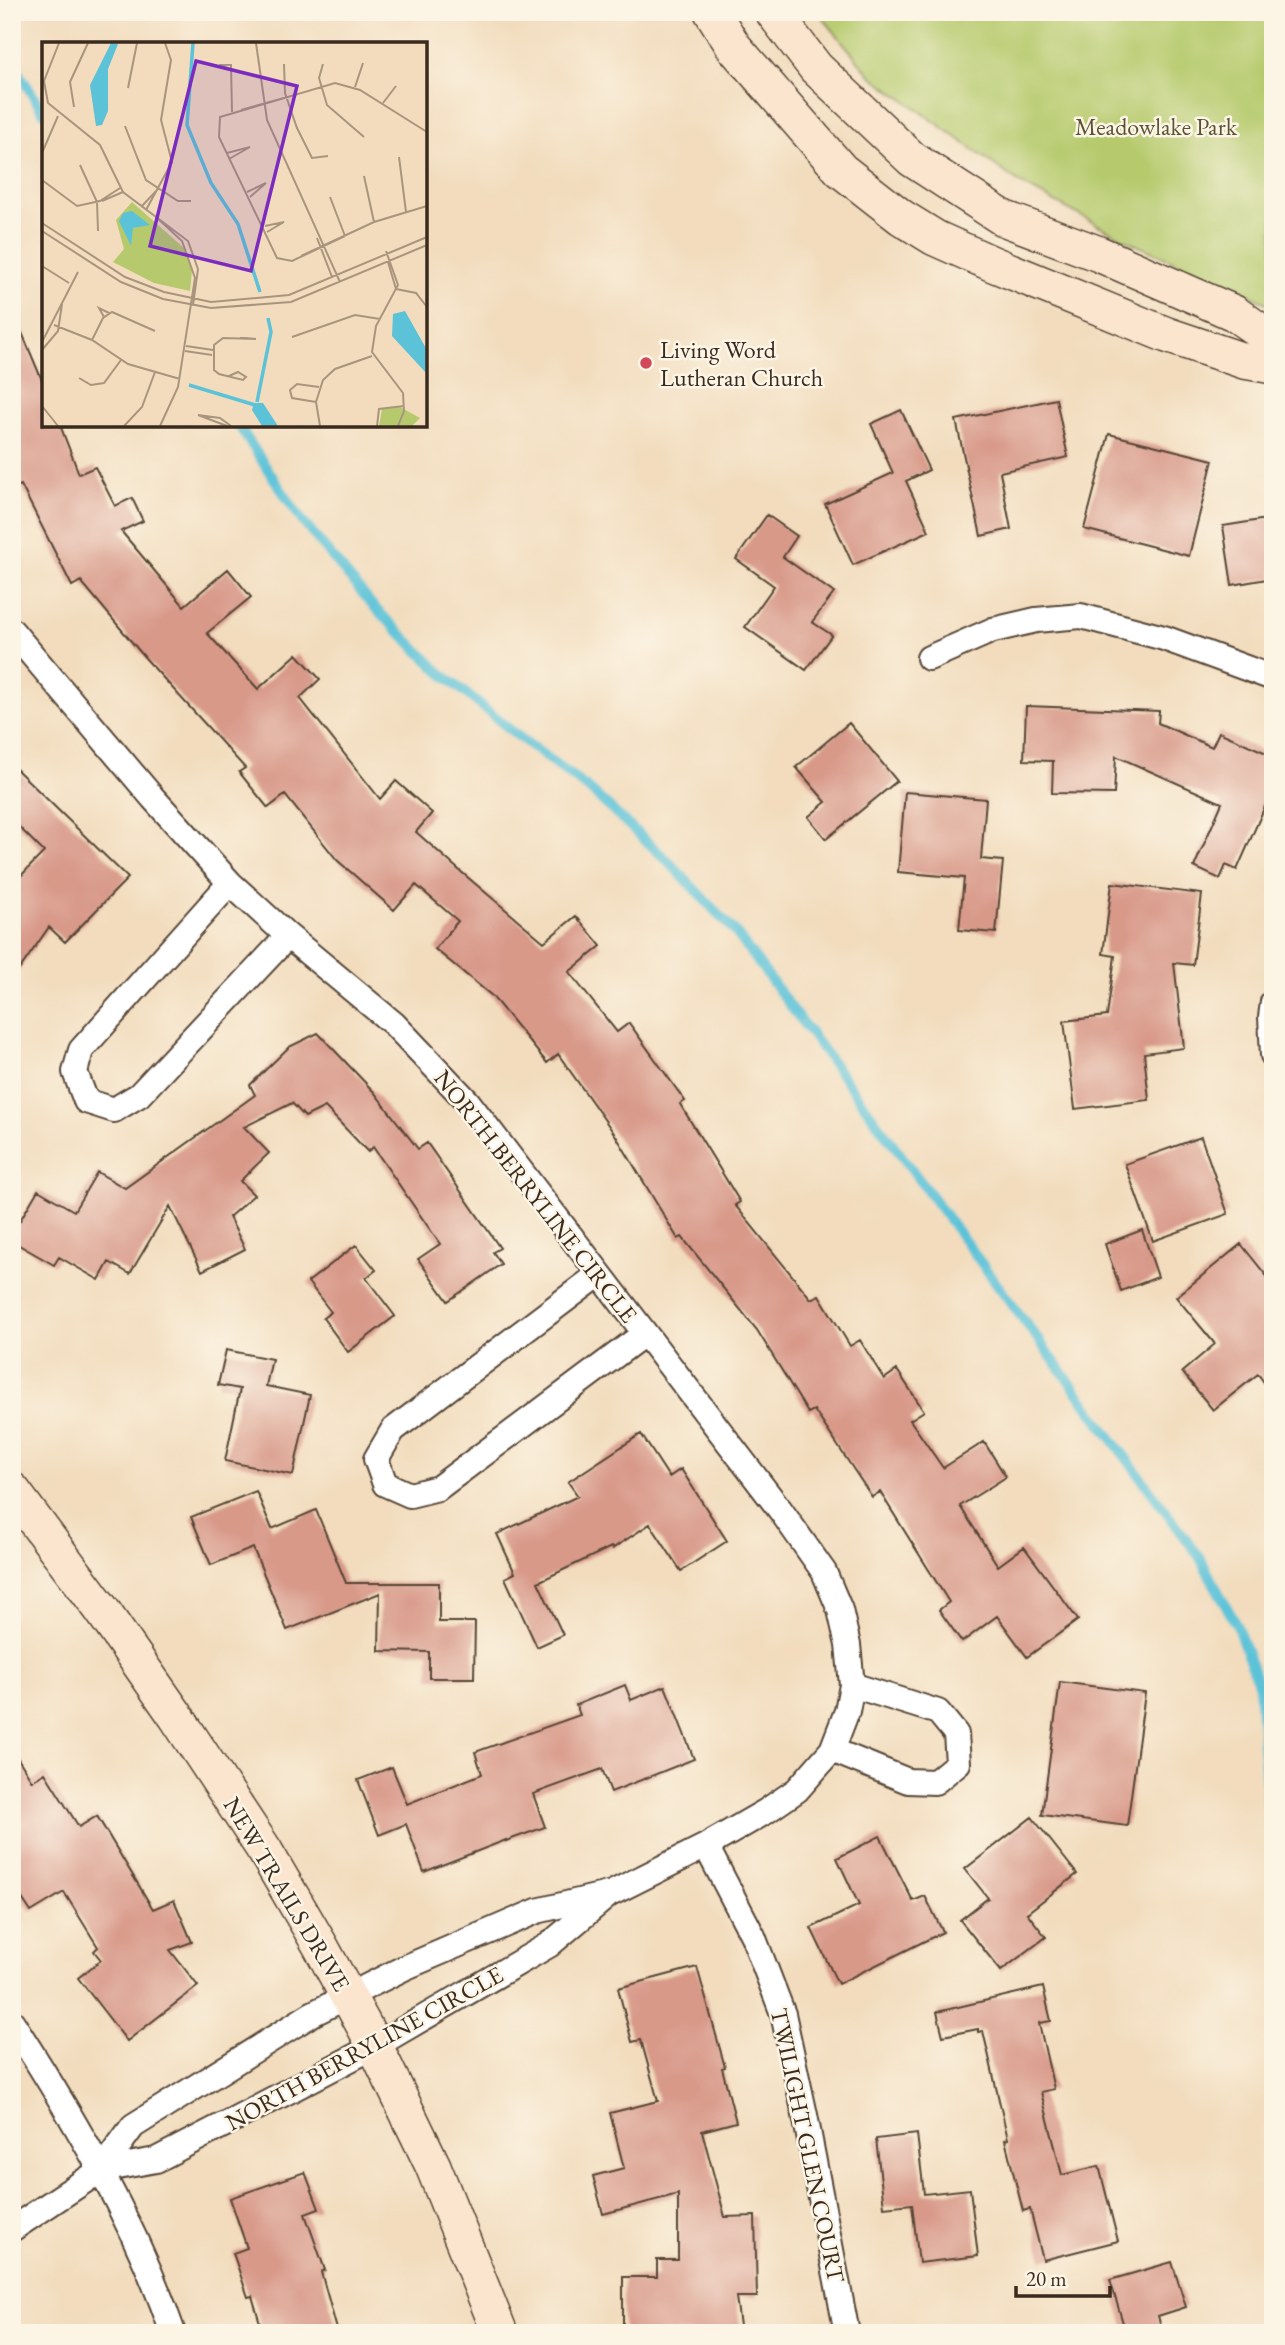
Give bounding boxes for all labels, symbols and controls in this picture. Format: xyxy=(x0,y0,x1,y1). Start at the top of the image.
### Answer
inset map xyxy=(42,42,427,427)
park label: Meadowlake Park xyxy=(1075,111,1238,142)
place label: Living Word Lutheran Church xyxy=(660,334,823,393)
marker: Living Word Lutheran Church xyxy=(638,355,654,371)
street label: NORTH BERRYLINE CIRCLE xyxy=(428,1063,644,1329)
street label: NEW TRAILS DRIVE xyxy=(217,1791,357,1997)
street label: NORTH BERRYLINE CIRCLE xyxy=(220,1959,508,2137)
street label: TWILIGHT GLEN COURT xyxy=(764,2005,852,2286)
scale bar xyxy=(1016,2254,1110,2298)
text: 20 m xyxy=(1026,2265,1067,2292)

